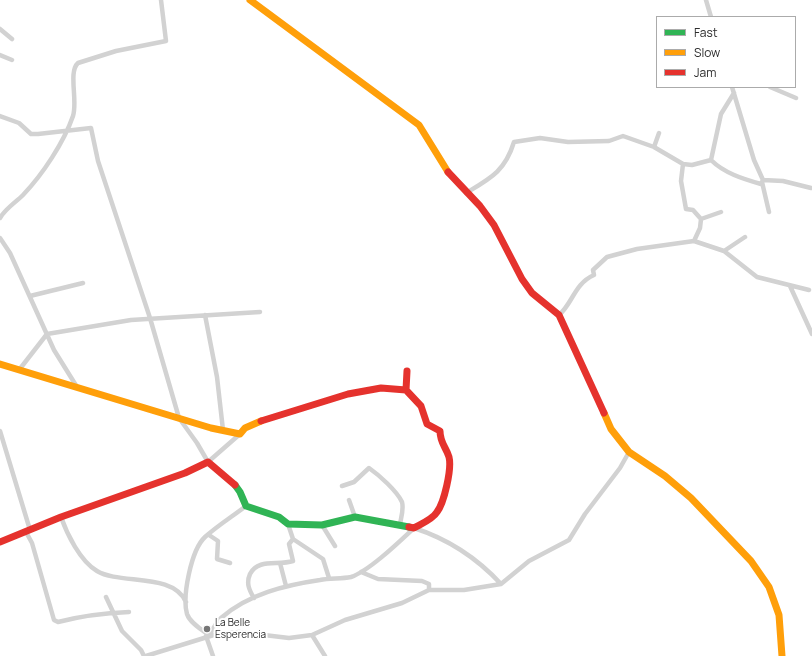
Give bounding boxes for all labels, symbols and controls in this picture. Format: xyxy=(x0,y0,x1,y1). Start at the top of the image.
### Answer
legend xyxy=(656,16,796,88)
text: Fast xyxy=(694,24,718,41)
text: Slow xyxy=(694,44,720,61)
text: Jam xyxy=(694,64,716,81)
place label: La Belle Esperencia xyxy=(215,617,266,640)
marker: La Belle Esperencia xyxy=(202,624,212,634)

